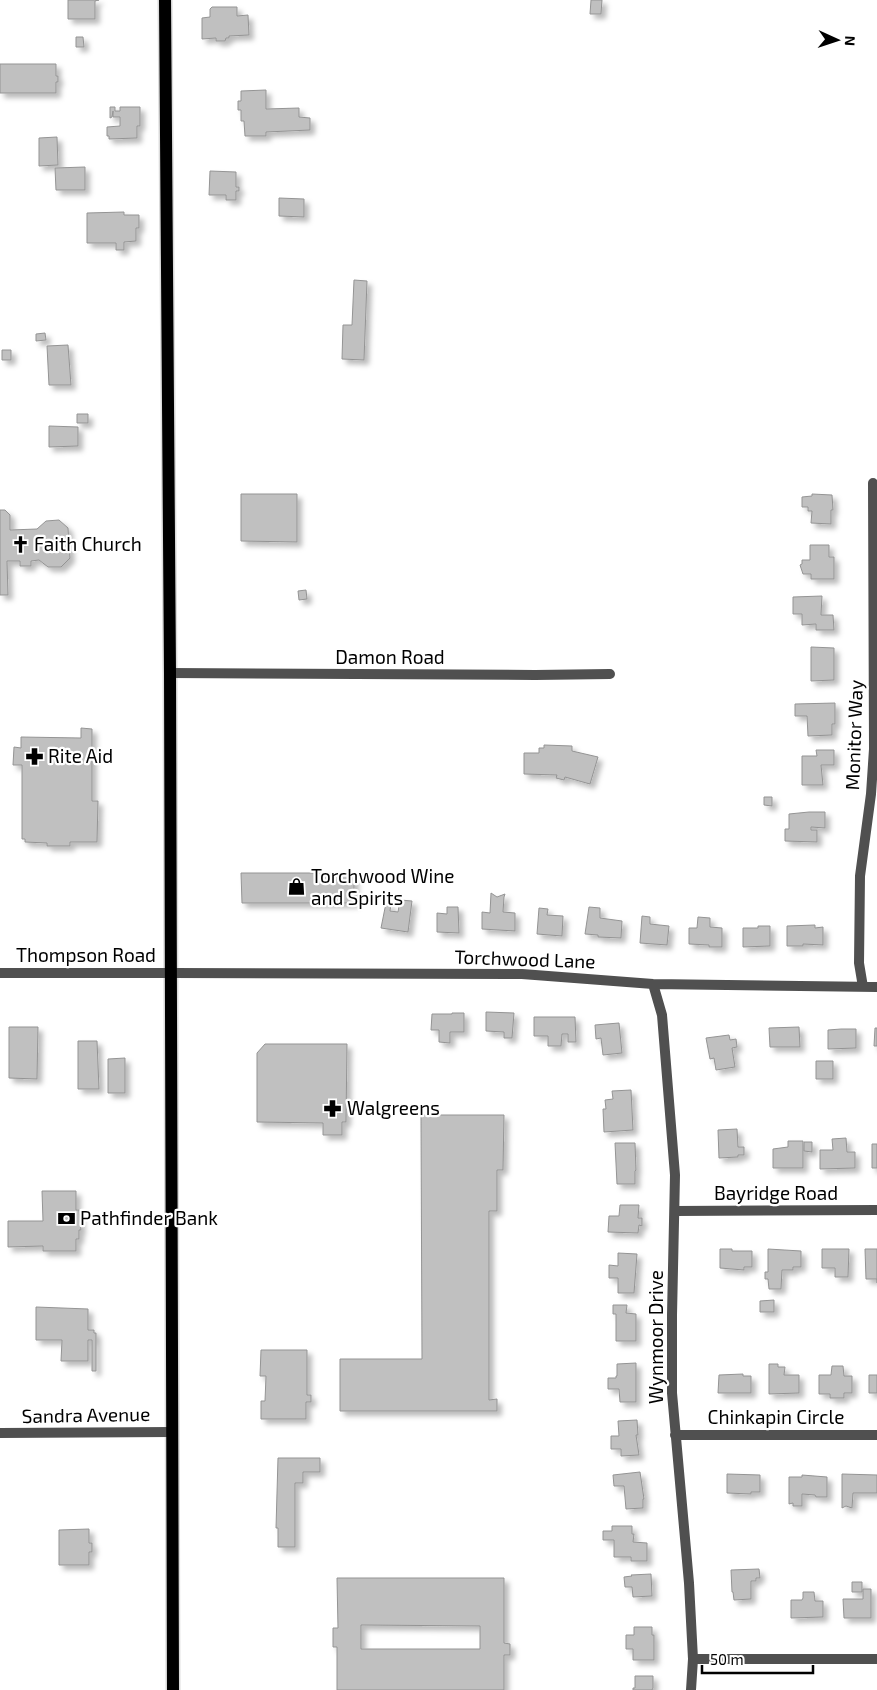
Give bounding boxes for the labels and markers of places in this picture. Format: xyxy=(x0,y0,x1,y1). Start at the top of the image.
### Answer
place label: Faith Church xyxy=(34,532,142,555)
church icon: Faith Church xyxy=(10,534,30,554)
place label: Rite Aid xyxy=(48,744,113,767)
pharmacy icon: Rite Aid xyxy=(24,746,44,766)
place label: Torchwood Wine and Spirits xyxy=(311,864,454,909)
shop icon: Torchwood Wine and Spirits xyxy=(287,877,307,897)
place label: Walgreens xyxy=(347,1096,440,1119)
pharmacy icon: Walgreens xyxy=(323,1098,343,1118)
place label: Pathfinder Bank xyxy=(80,1206,218,1229)
bank icon: Pathfinder Bank xyxy=(56,1208,76,1228)

